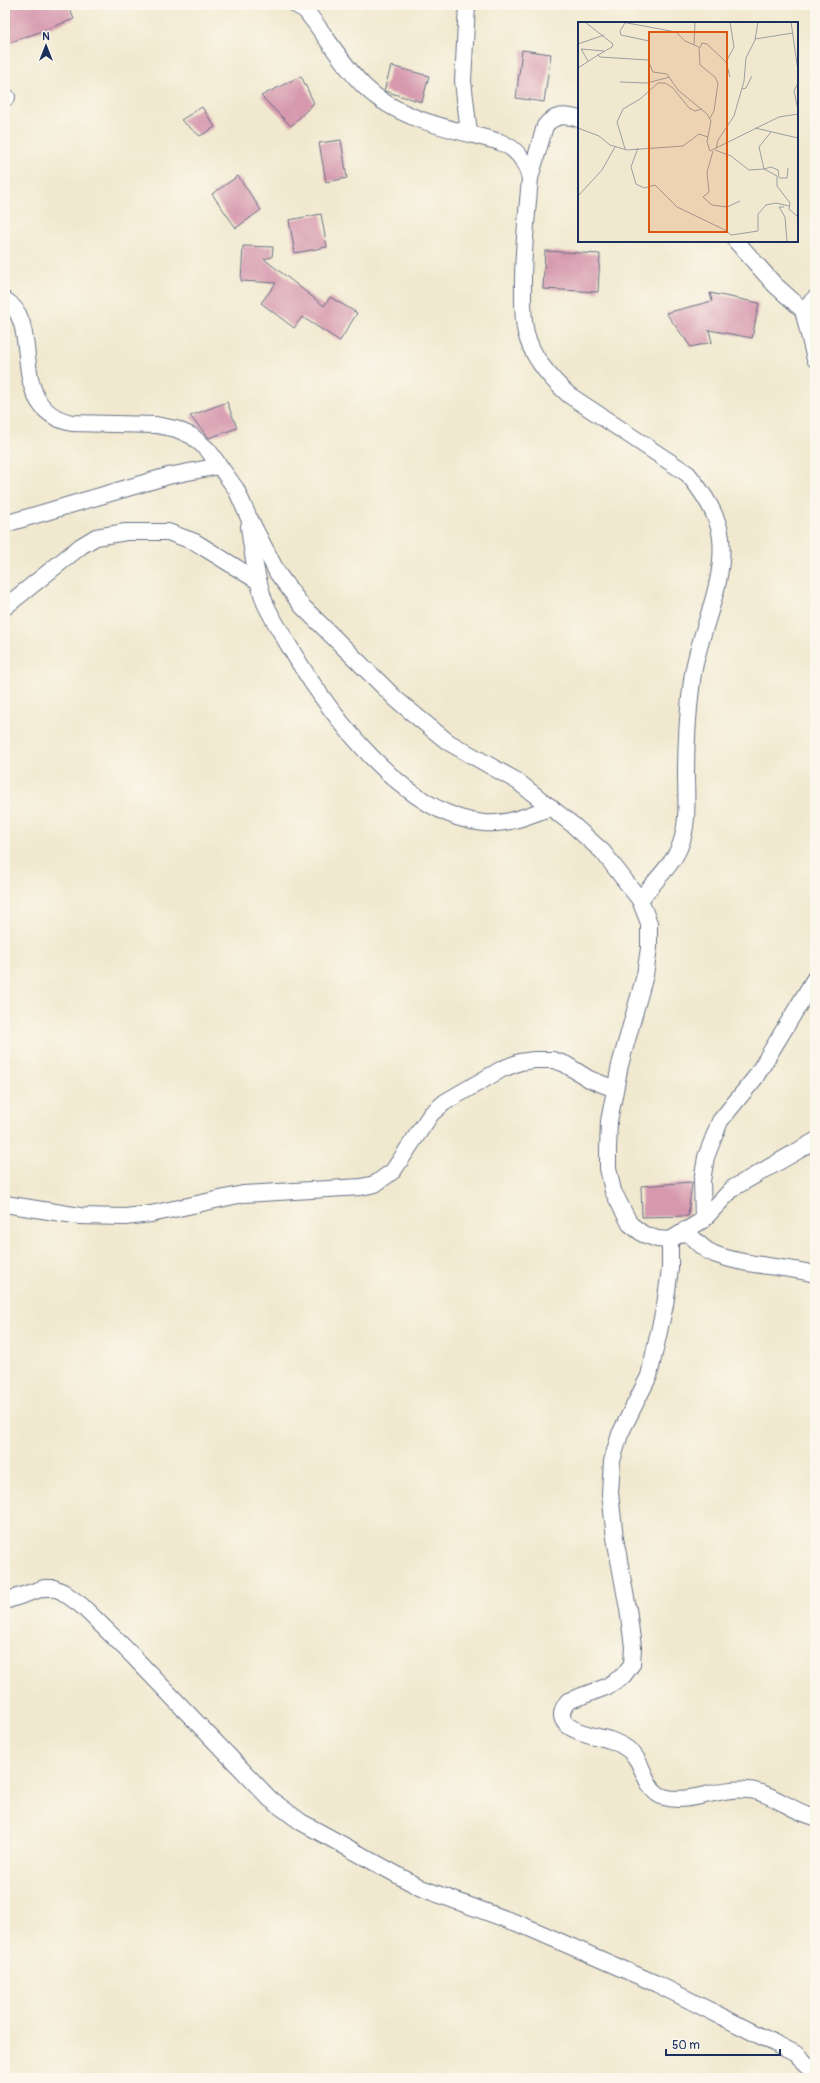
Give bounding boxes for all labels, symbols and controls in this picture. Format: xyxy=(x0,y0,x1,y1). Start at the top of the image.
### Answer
inset map xyxy=(578,22,798,242)
north arrow xyxy=(26,26,66,66)
text: N xyxy=(42,30,50,43)
scale bar xyxy=(666,2031,780,2057)
text: 50 m xyxy=(672,2038,700,2053)

